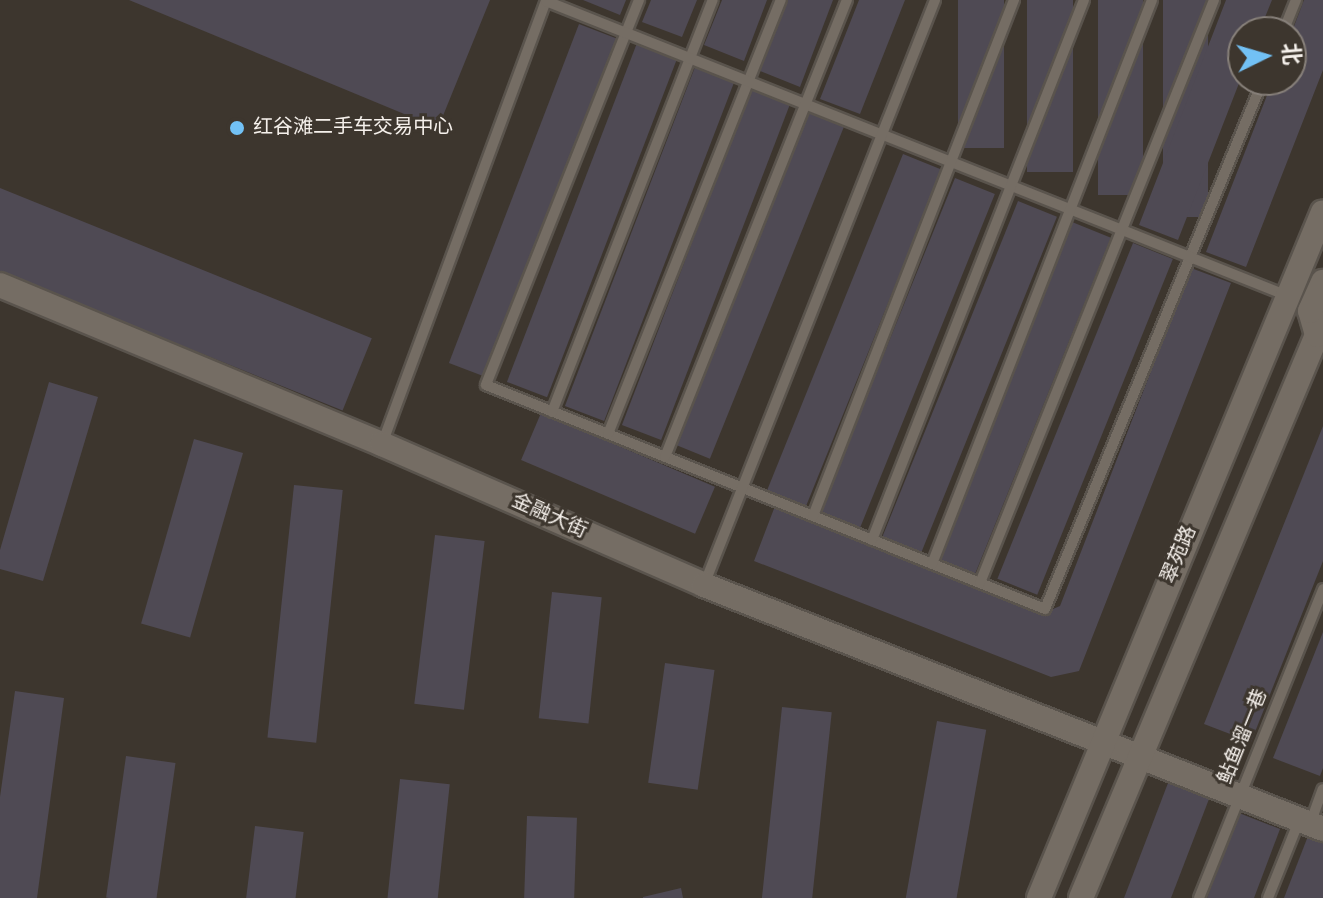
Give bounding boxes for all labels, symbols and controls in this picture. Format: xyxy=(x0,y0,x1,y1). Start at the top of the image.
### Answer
north arrow xyxy=(1227,16,1307,96)
text: 北 xyxy=(1275,42,1304,66)
place label: 红谷滩二手车交易中心 xyxy=(253,116,453,140)
marker: 红谷滩二手车交易中心 xyxy=(228,119,246,137)
street label: 金融大街 xyxy=(508,490,590,544)
street label: 翠苑路 xyxy=(1157,523,1203,587)
street label: 鲇鱼溜一巷 xyxy=(1214,686,1274,788)

